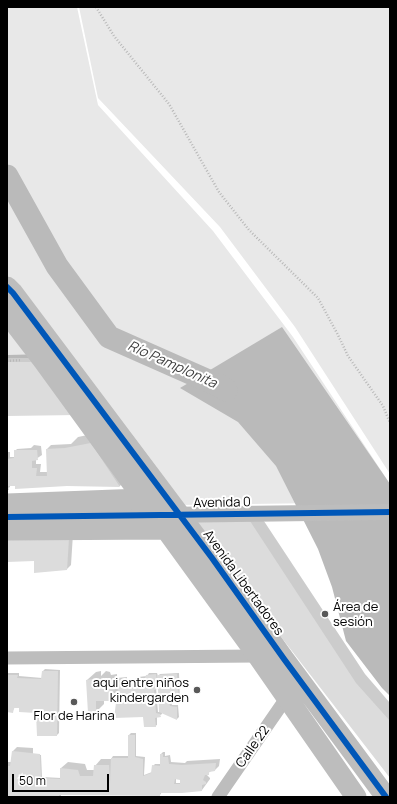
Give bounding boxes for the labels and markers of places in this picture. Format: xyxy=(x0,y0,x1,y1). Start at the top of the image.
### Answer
place label: Área de sesión xyxy=(333,599,378,630)
marker: Área de sesión xyxy=(320,609,330,619)
place label: aqui entre niños kindergarden xyxy=(93,675,189,706)
marker: aqui entre niños kindergarden xyxy=(192,685,202,695)
marker: Flor de Harina xyxy=(69,697,79,707)
place label: Flor de Harina xyxy=(33,708,115,724)

